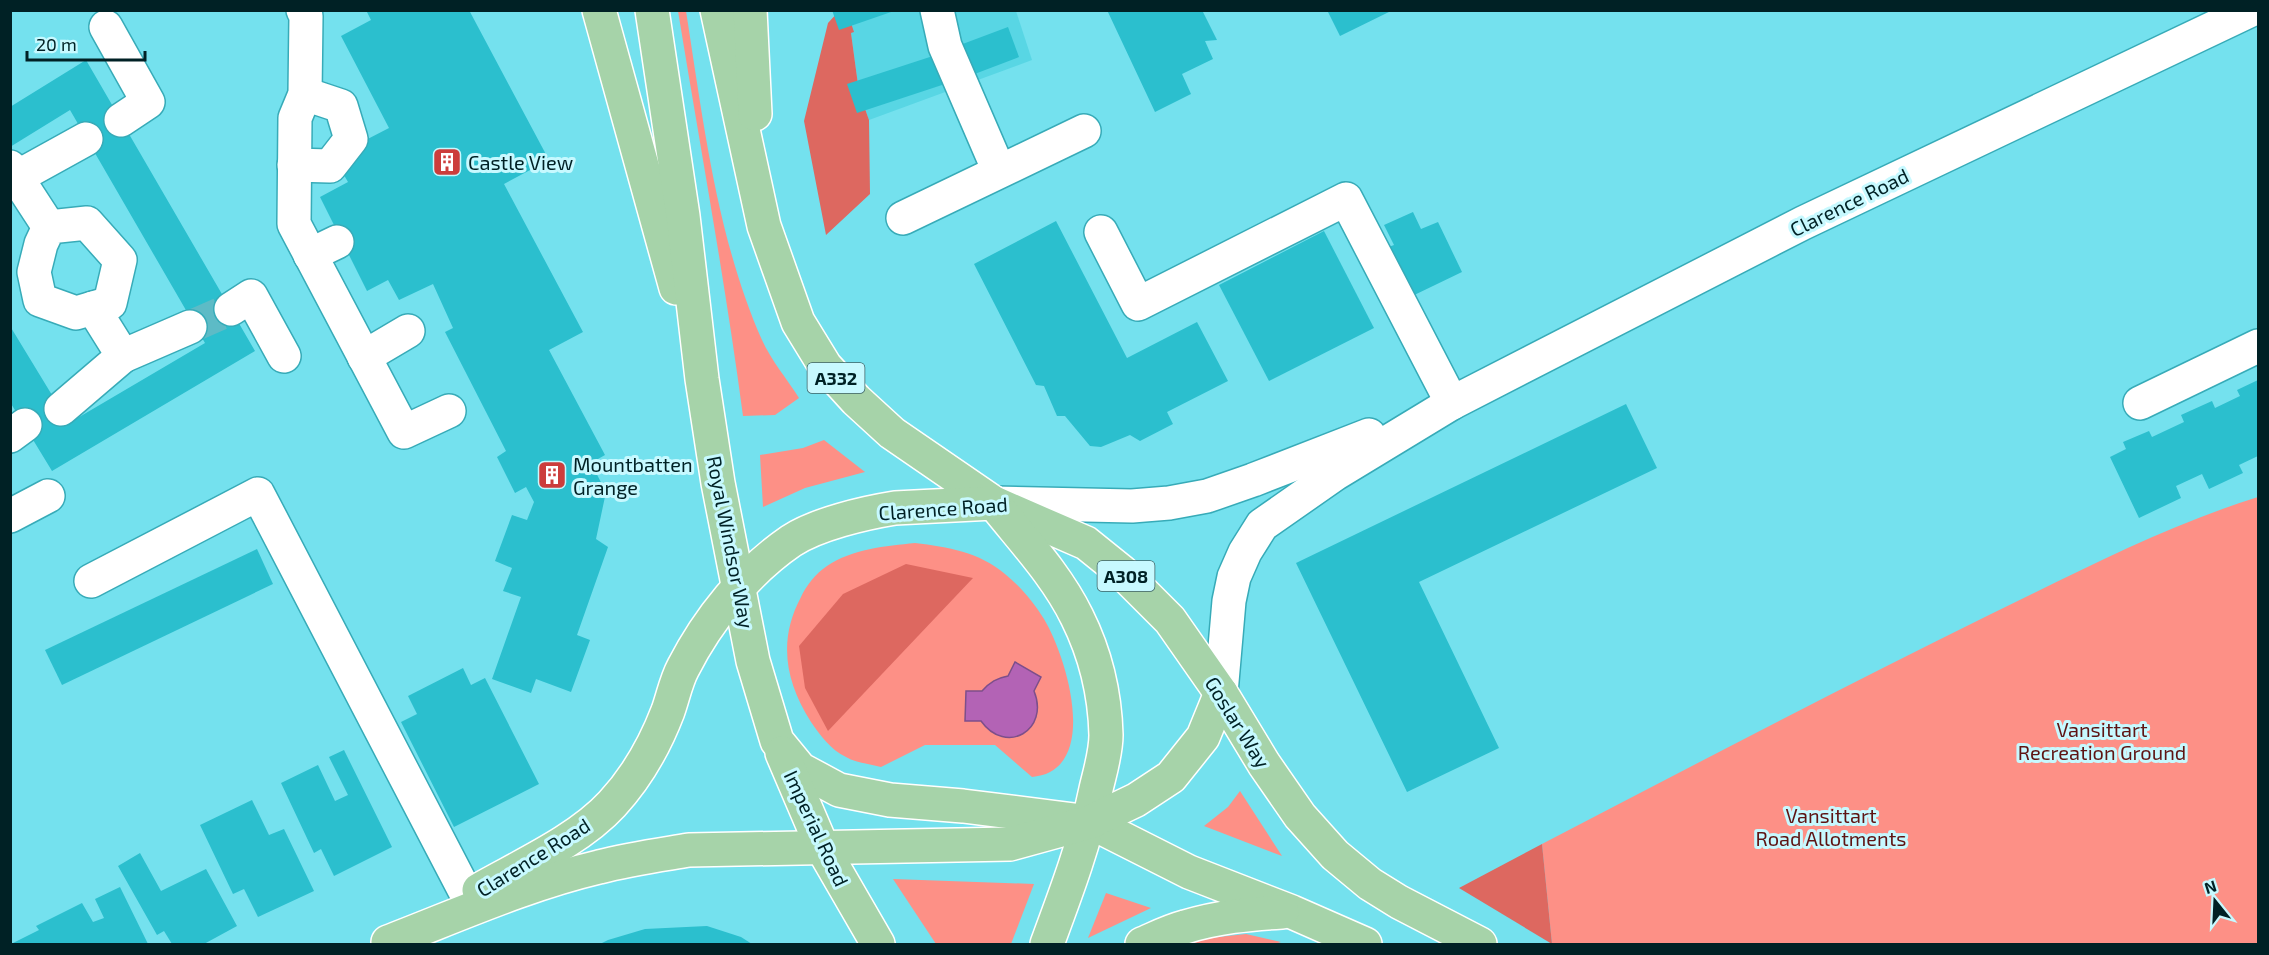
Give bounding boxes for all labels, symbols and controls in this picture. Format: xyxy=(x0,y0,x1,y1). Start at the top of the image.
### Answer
scale bar xyxy=(27,24,146,62)
text: 20 m xyxy=(36,33,77,55)
building icon: Castle View xyxy=(431,146,463,178)
place label: Castle View xyxy=(468,150,573,174)
street label: Clarence Road xyxy=(1786,163,1912,241)
road number: A332 xyxy=(808,363,864,393)
place label: Mountbatten Grange xyxy=(573,452,693,499)
street label: Royal Windsor Way xyxy=(703,454,760,631)
building icon: Mountbatten Grange xyxy=(536,459,568,491)
street label: Clarence Road xyxy=(878,492,1008,524)
road number: A308 xyxy=(1098,561,1154,591)
street label: Goslar Way xyxy=(1201,672,1276,772)
park label: Vansittart Recreation Ground xyxy=(2018,717,2186,764)
street label: Imperial Road xyxy=(780,766,854,890)
park label: Vansittart Road Allotments xyxy=(1756,803,1906,850)
street label: Clarence Road xyxy=(472,813,594,901)
north arrow xyxy=(2185,871,2245,931)
text: N xyxy=(2202,875,2219,897)

